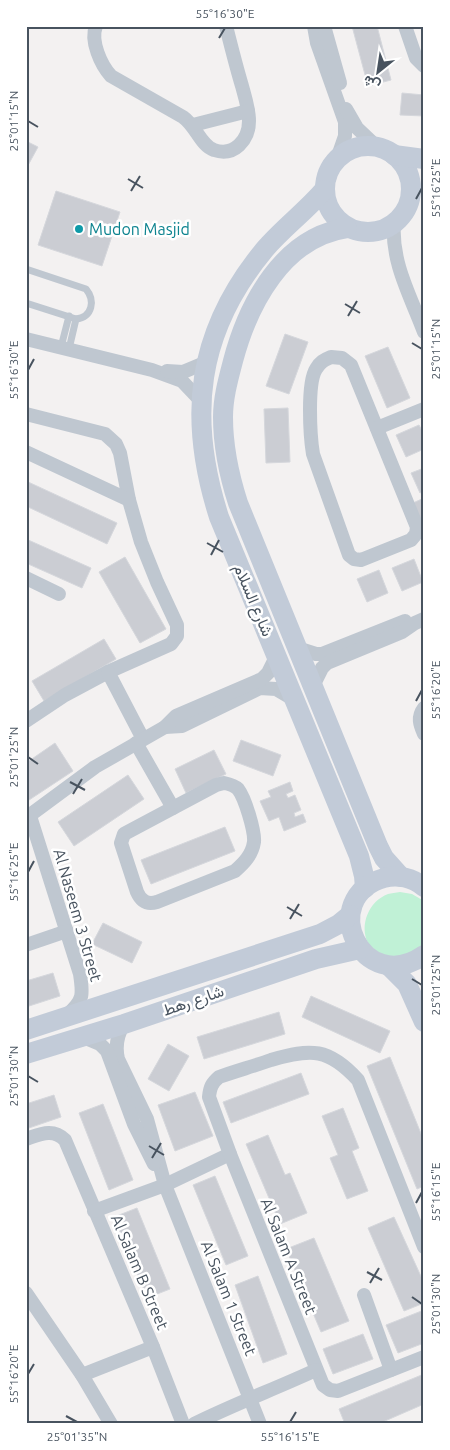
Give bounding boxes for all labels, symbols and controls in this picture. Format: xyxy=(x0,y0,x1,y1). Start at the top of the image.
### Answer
text: 55°16'30"E xyxy=(196,7,255,20)
north arrow xyxy=(352,48,402,98)
text: ش xyxy=(360,71,383,94)
text: 25°01'15"N xyxy=(7,91,20,151)
text: 55°16'25"E xyxy=(429,158,442,217)
place label: Mudon Masjid xyxy=(89,220,190,238)
marker: Mudon Masjid xyxy=(73,223,85,235)
text: 25°01'15"N xyxy=(429,319,442,379)
text: 55°16'30"E xyxy=(7,340,20,399)
street label: شارع السلام xyxy=(228,561,277,640)
text: 55°16'20"E xyxy=(429,660,442,719)
text: 25°01'25"N xyxy=(7,727,20,787)
text: 55°16'25"E xyxy=(7,842,20,901)
street label: Al Naseem 3 Street xyxy=(50,847,106,984)
text: 25°01'25"N xyxy=(429,955,442,1015)
street label: شارع رهط xyxy=(160,981,227,1022)
text: 25°01'30"N xyxy=(7,1046,20,1106)
text: 55°16'15"E xyxy=(429,1162,442,1221)
street label: Al Salam A Street xyxy=(258,1195,321,1317)
street label: Al Salam B Street xyxy=(108,1212,173,1333)
street label: Al Salam 1 Street xyxy=(198,1238,260,1359)
text: 25°01'30"N xyxy=(429,1274,442,1334)
text: 55°16'20"E xyxy=(7,1344,20,1403)
text: 25°01'35"N xyxy=(47,1430,107,1443)
text: 55°16'15"E xyxy=(261,1430,320,1443)

